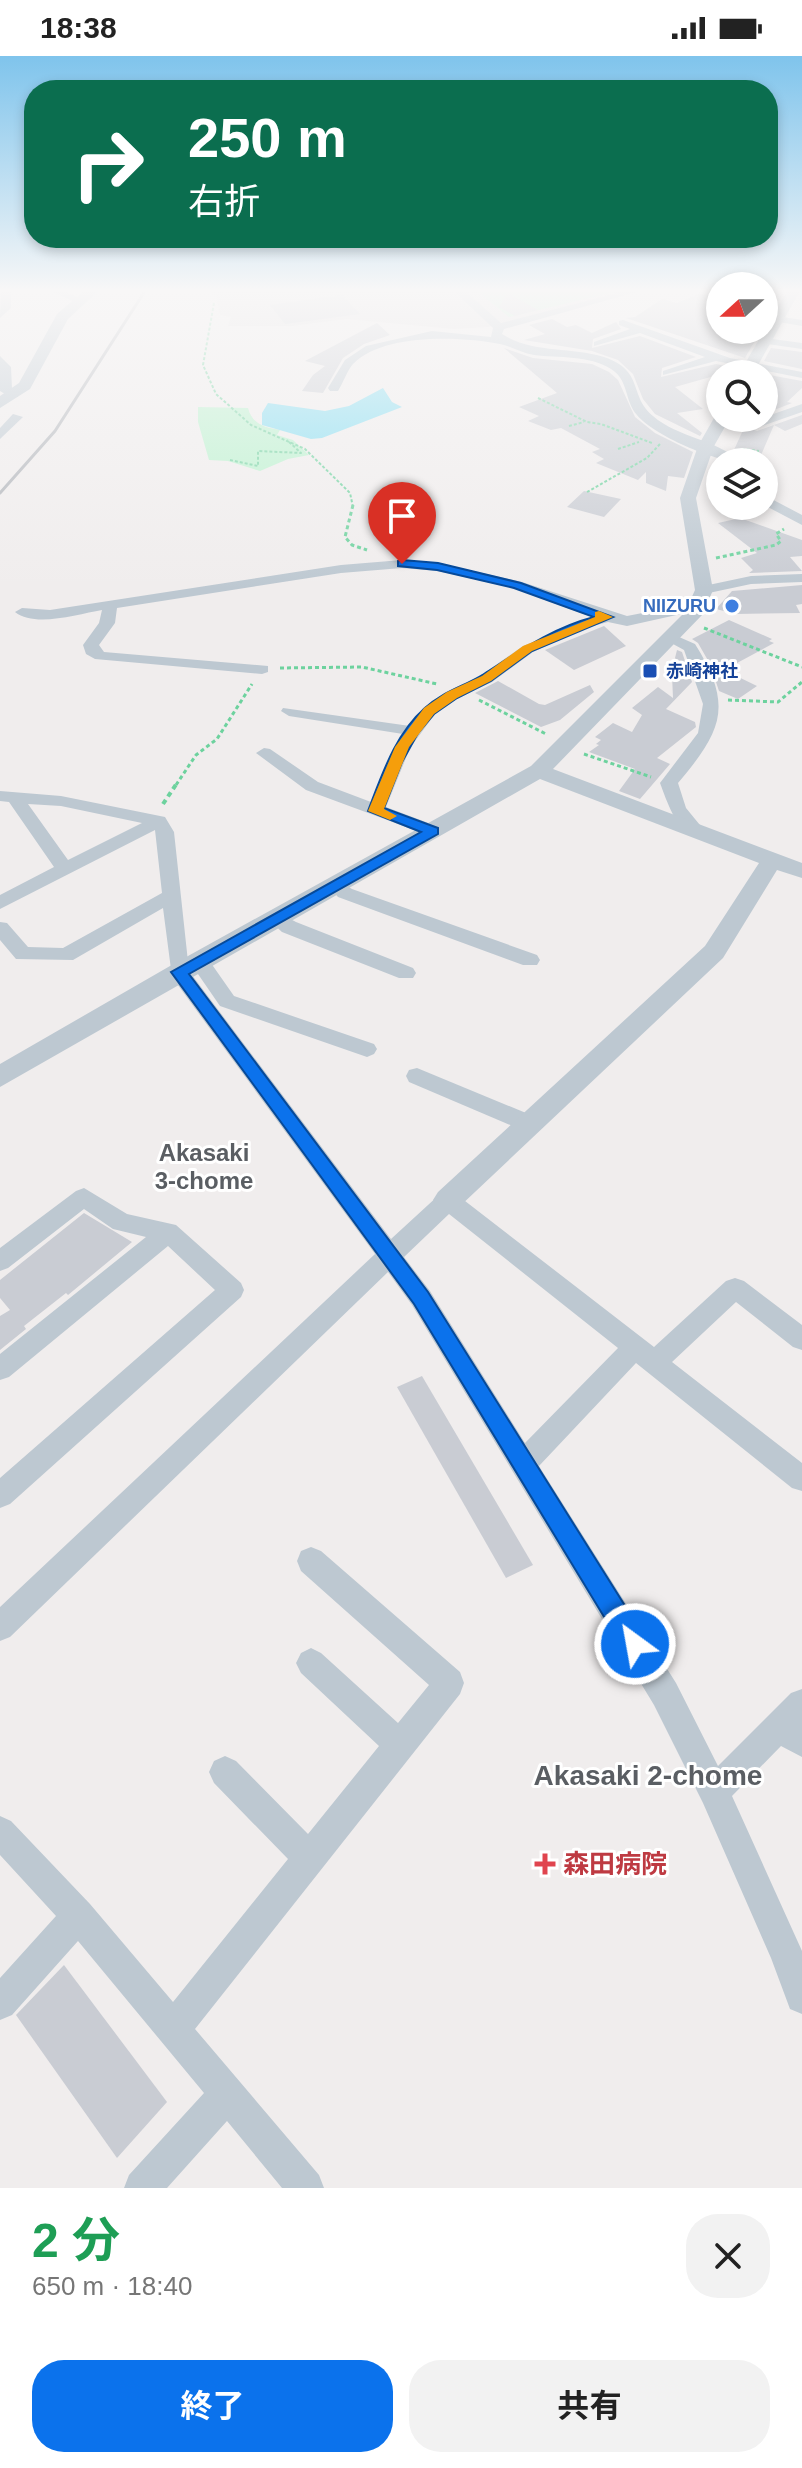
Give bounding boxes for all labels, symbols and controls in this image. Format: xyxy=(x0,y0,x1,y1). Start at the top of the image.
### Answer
text: 18:38 xyxy=(40,11,117,44)
text: 250 m xyxy=(188,106,347,169)
icon: right xyxy=(56,112,160,216)
text: 右折 xyxy=(188,181,260,222)
north arrow xyxy=(706,272,778,344)
map controls xyxy=(706,272,778,520)
button: search xyxy=(706,360,778,432)
button: layers xyxy=(706,448,778,520)
pin xyxy=(368,482,436,564)
icon: arrive xyxy=(380,494,424,538)
place label: NIIZURU xyxy=(643,596,716,616)
marker: NIIZURU xyxy=(723,597,741,615)
place label: 赤崎神社 xyxy=(666,661,738,681)
marker: 赤崎神社 xyxy=(641,662,659,680)
district label: Akasaki 3-chome xyxy=(155,1139,253,1194)
position arrow xyxy=(593,1602,677,1686)
district label: Akasaki 2-chome xyxy=(534,1760,762,1791)
place label: 森田病院 xyxy=(563,1849,667,1879)
marker: 森田病院 xyxy=(534,1853,556,1875)
text: 2 分 xyxy=(32,2214,120,2267)
button: close xyxy=(686,2214,770,2298)
text: 650 m · 18:40 xyxy=(32,2271,192,2301)
button: 終了 xyxy=(32,2360,393,2452)
button: 共有 xyxy=(409,2360,770,2452)

